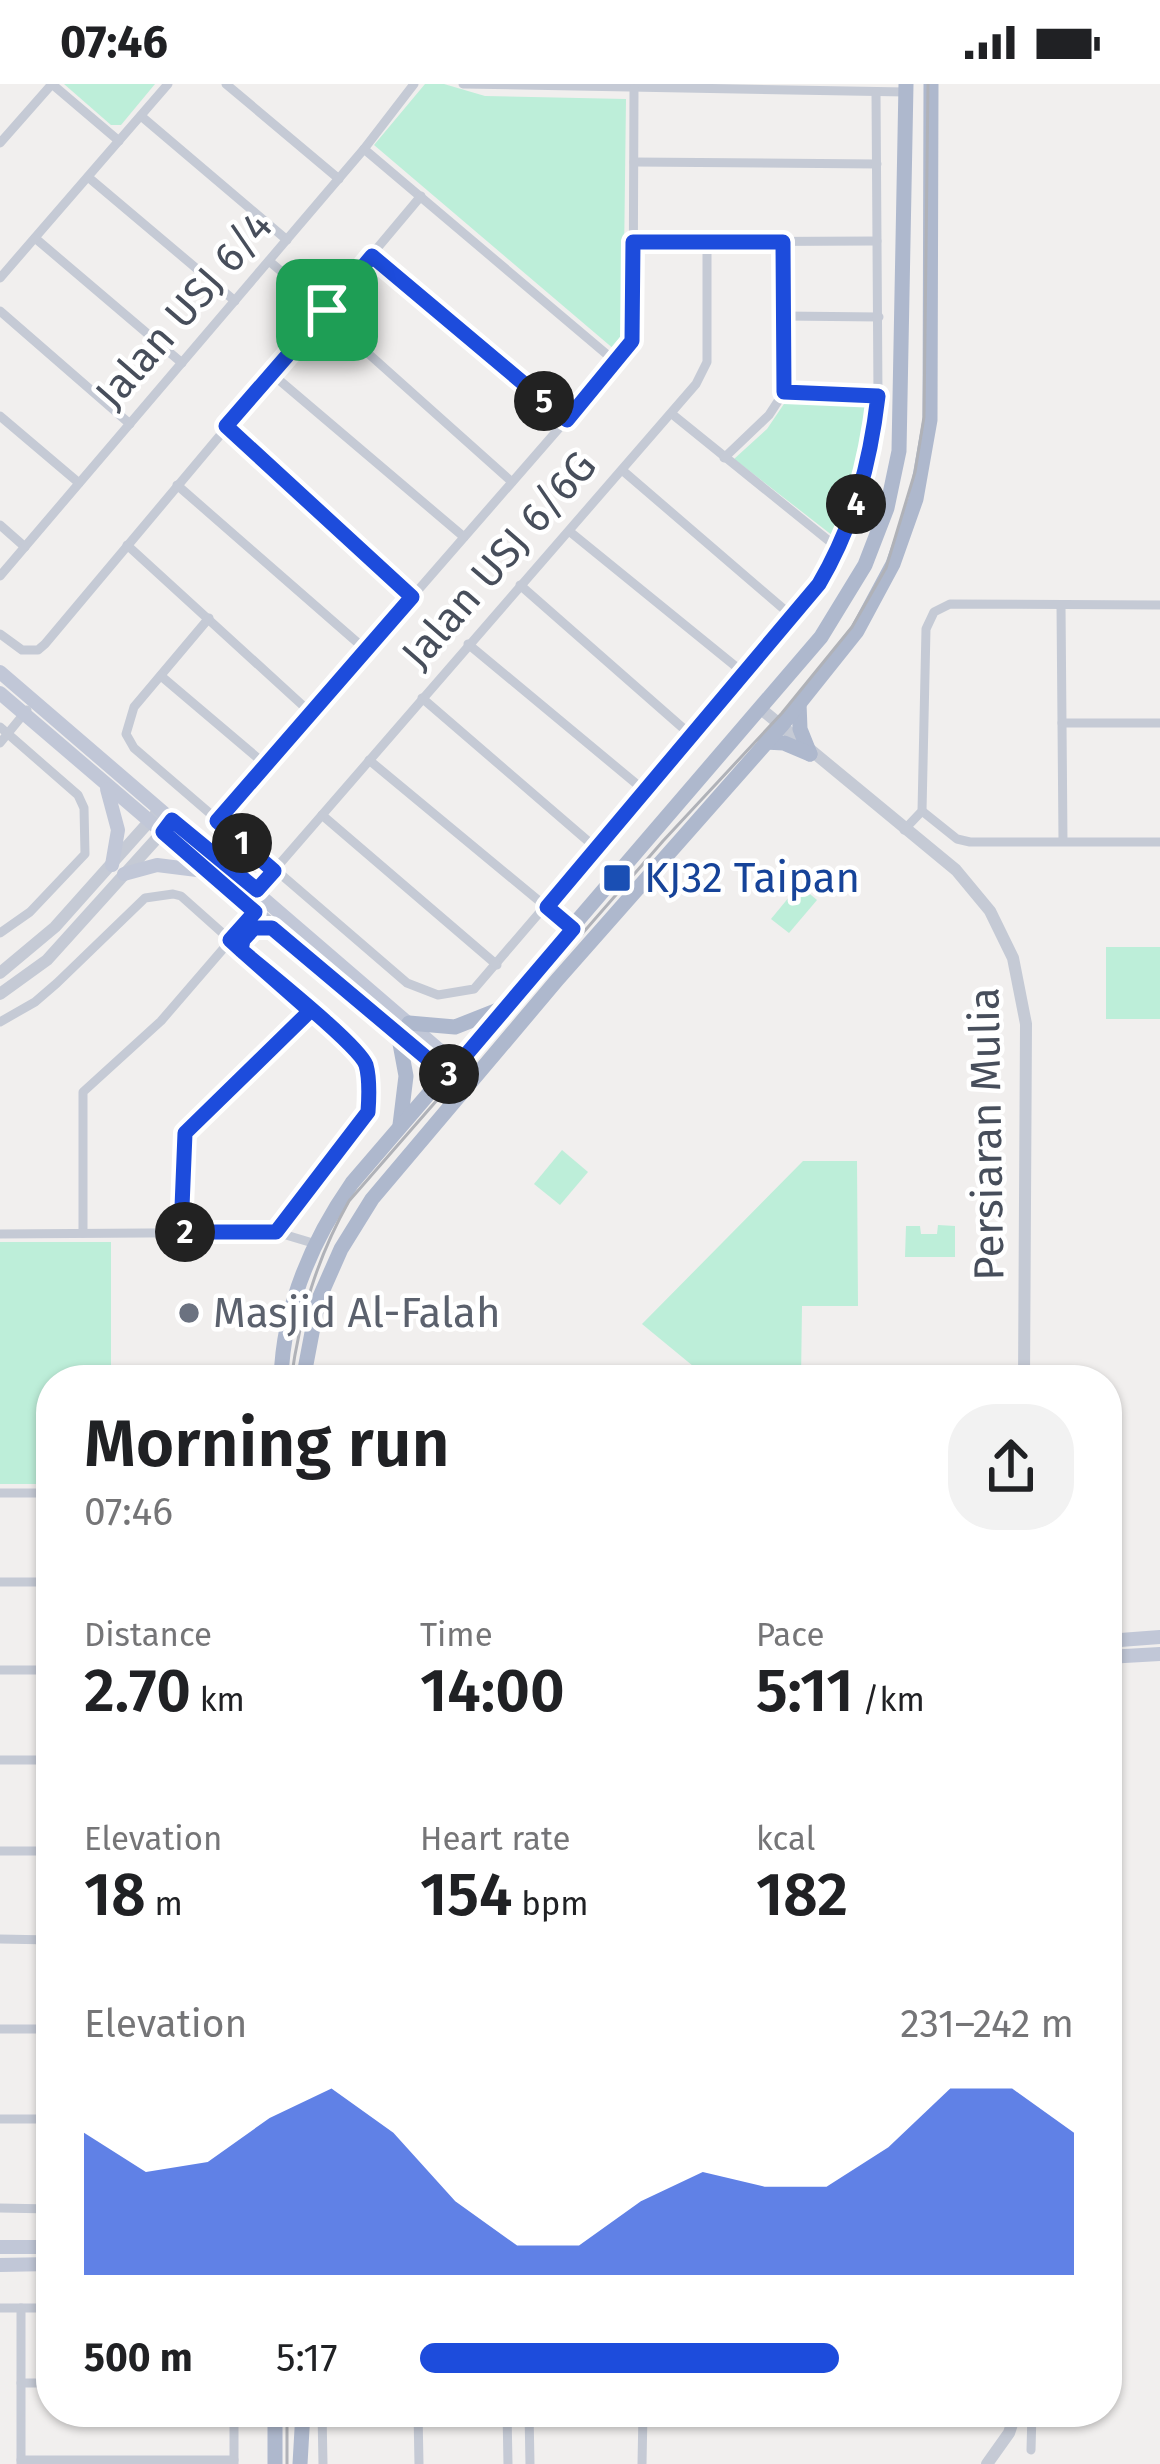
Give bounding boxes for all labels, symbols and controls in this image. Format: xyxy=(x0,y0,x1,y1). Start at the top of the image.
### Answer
text: 07:46 xyxy=(60,15,168,69)
street label: Jalan USJ 6/4 xyxy=(85,202,283,418)
pin xyxy=(276,259,378,361)
icon: arrive xyxy=(294,277,360,343)
pin: 5 xyxy=(514,371,574,431)
text: 5 xyxy=(535,381,553,421)
street label: Jalan USJ 6/6G xyxy=(391,441,607,679)
pin: 4 xyxy=(826,474,886,534)
text: 4 xyxy=(847,484,865,524)
pin: 1 xyxy=(212,813,272,873)
text: 1 xyxy=(234,823,250,863)
place label: KJ32 Taipan xyxy=(644,853,860,903)
marker: KJ32 Taipan xyxy=(601,862,633,894)
street label: Persiaran Mulia xyxy=(959,987,1015,1281)
pin: 3 xyxy=(419,1044,479,1104)
text: 3 xyxy=(440,1054,458,1094)
pin: 2 xyxy=(155,1202,215,1262)
text: 2 xyxy=(176,1212,194,1252)
place label: Masjid Al-Falah xyxy=(213,1288,501,1338)
marker: Masjid Al-Falah xyxy=(176,1300,202,1326)
text: Morning run xyxy=(84,1404,450,1483)
button: share xyxy=(948,1404,1074,1530)
text: 07:46 xyxy=(84,1489,173,1535)
text: Distance xyxy=(84,1615,212,1655)
text: Time xyxy=(420,1615,493,1655)
text: Pace xyxy=(756,1615,824,1655)
text: 2.70 xyxy=(84,1655,191,1727)
text: 14:00 xyxy=(420,1655,565,1727)
text: 5:11 xyxy=(756,1655,854,1727)
text: km xyxy=(191,1680,245,1720)
text: /km xyxy=(854,1680,925,1720)
text: Elevation xyxy=(84,1819,222,1859)
text: Heart rate xyxy=(420,1819,570,1859)
text: kcal xyxy=(756,1819,815,1859)
text: 18 xyxy=(84,1859,146,1931)
text: 154 xyxy=(420,1859,512,1931)
text: 182 xyxy=(756,1859,848,1931)
text: m xyxy=(146,1884,183,1924)
text: bpm xyxy=(512,1884,589,1924)
text: Elevation xyxy=(84,2001,247,2047)
text: 231–242 m xyxy=(900,2001,1074,2047)
text: 500 m xyxy=(84,2335,193,2381)
text: 5:17 xyxy=(276,2335,338,2381)

